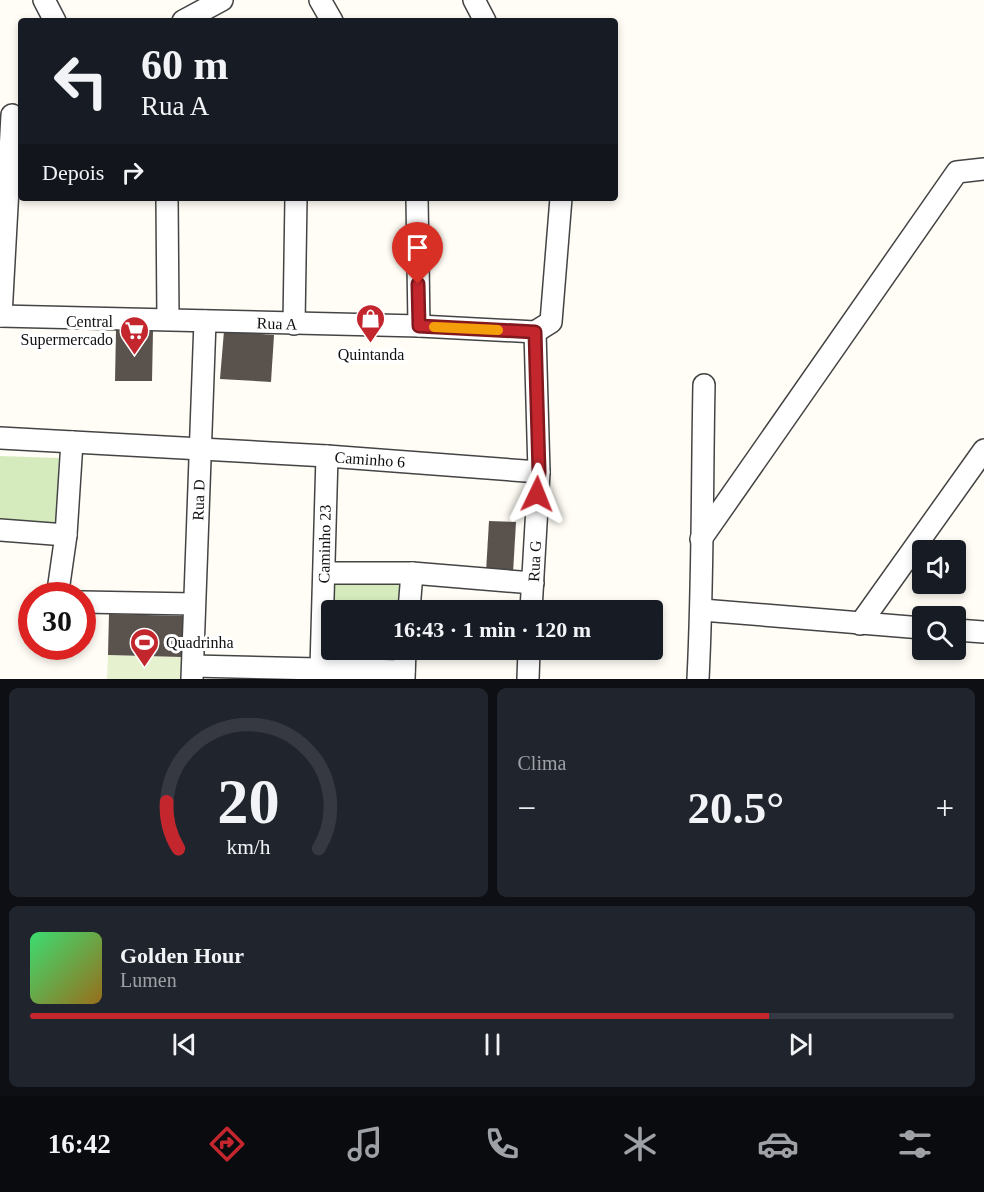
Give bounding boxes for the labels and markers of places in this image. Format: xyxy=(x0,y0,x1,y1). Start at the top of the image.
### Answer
pin xyxy=(392,222,443,284)
shop icon: Quintanda xyxy=(355,302,387,344)
place label: Central Supermercado xyxy=(21,313,114,349)
supermarket icon: Central Supermercado xyxy=(118,314,150,356)
place label: Quintanda xyxy=(338,346,404,363)
sports icon: Quadrinha xyxy=(129,626,161,668)
place label: Quadrinha xyxy=(166,634,234,651)

